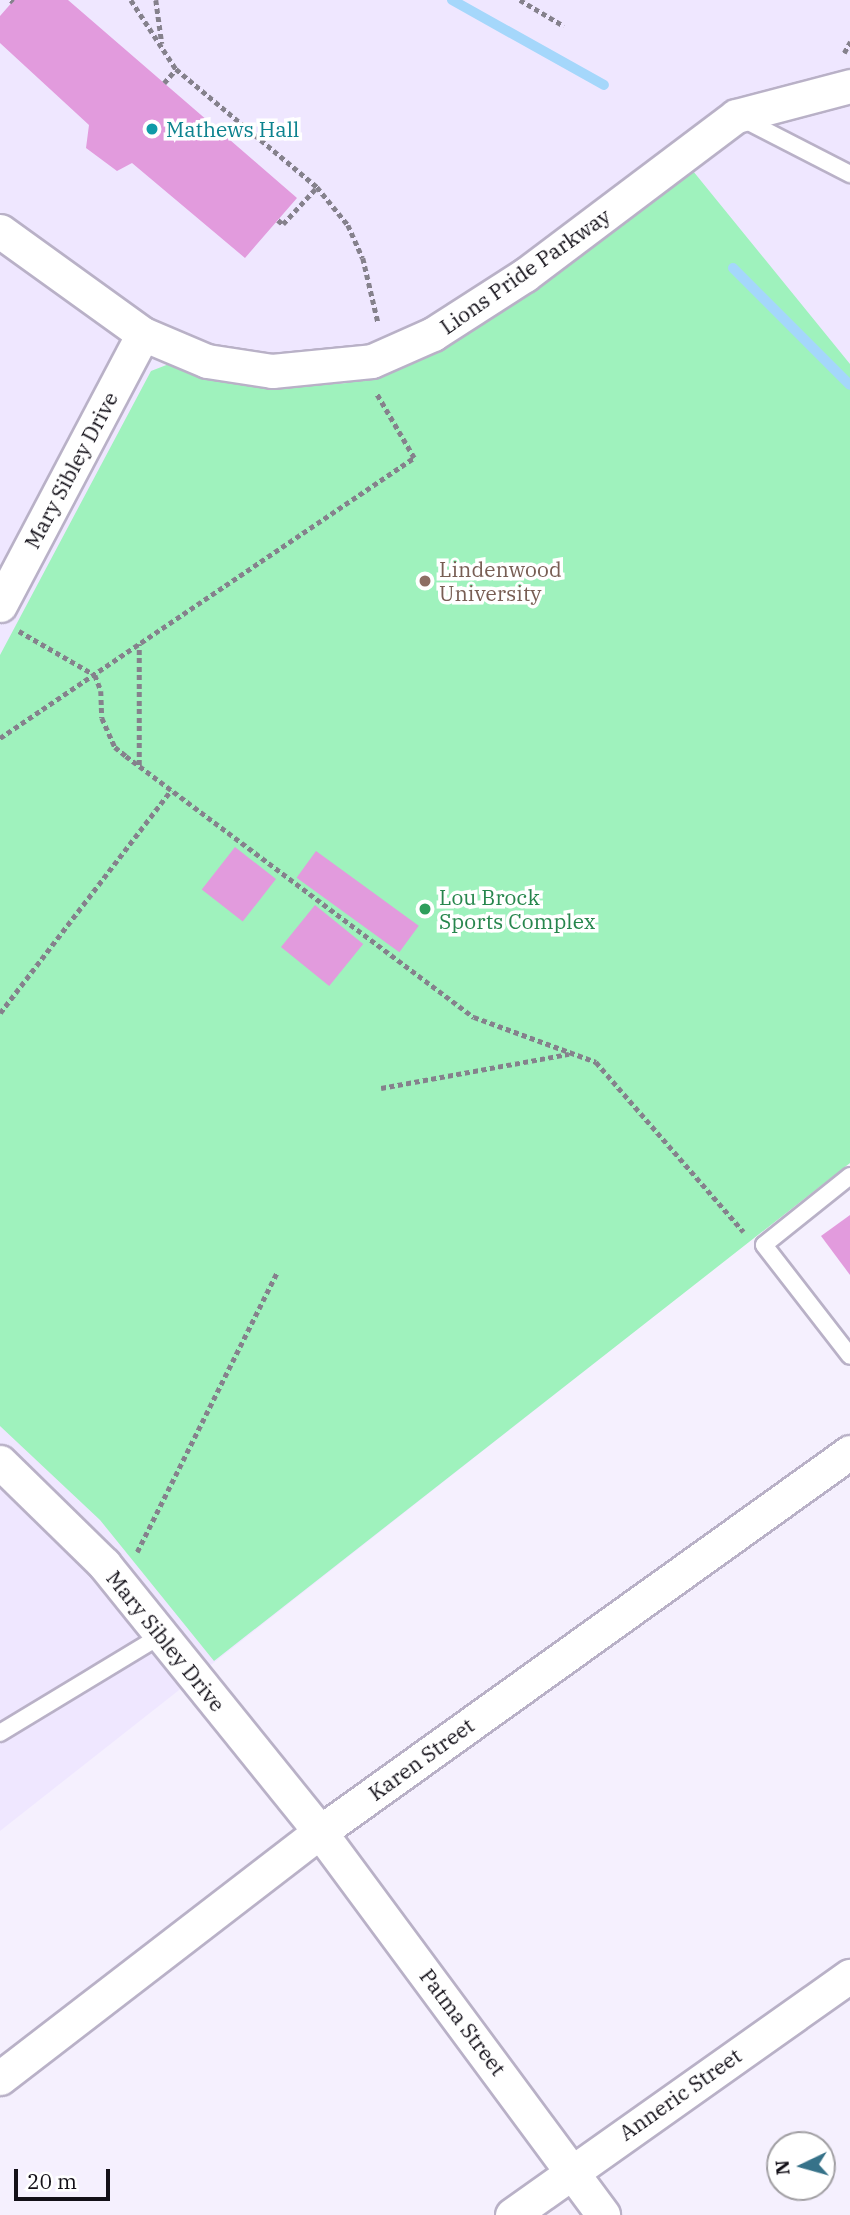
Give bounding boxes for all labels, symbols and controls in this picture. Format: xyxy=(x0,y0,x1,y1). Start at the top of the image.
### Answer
place label: Mathews Hall xyxy=(166,116,299,142)
marker: Mathews Hall xyxy=(144,121,160,137)
street label: Lions Pride Parkway xyxy=(435,203,615,339)
street label: Mary Sibley Drive xyxy=(19,387,123,553)
place label: Lindenwood University xyxy=(439,556,562,606)
marker: Lindenwood University xyxy=(417,573,433,589)
place label: Lou Brock Sports Complex xyxy=(439,884,595,934)
marker: Lou Brock Sports Complex xyxy=(417,901,433,917)
street label: Mary Sibley Drive xyxy=(102,1566,230,1716)
street label: Karen Street xyxy=(364,1712,478,1806)
street label: Patma Street xyxy=(415,1964,511,2080)
street label: Anneric Street xyxy=(614,2043,746,2145)
north arrow xyxy=(766,2131,836,2201)
scale bar xyxy=(18,2156,114,2200)
text: N xyxy=(769,2159,795,2176)
text: 20 m xyxy=(27,2167,77,2195)

